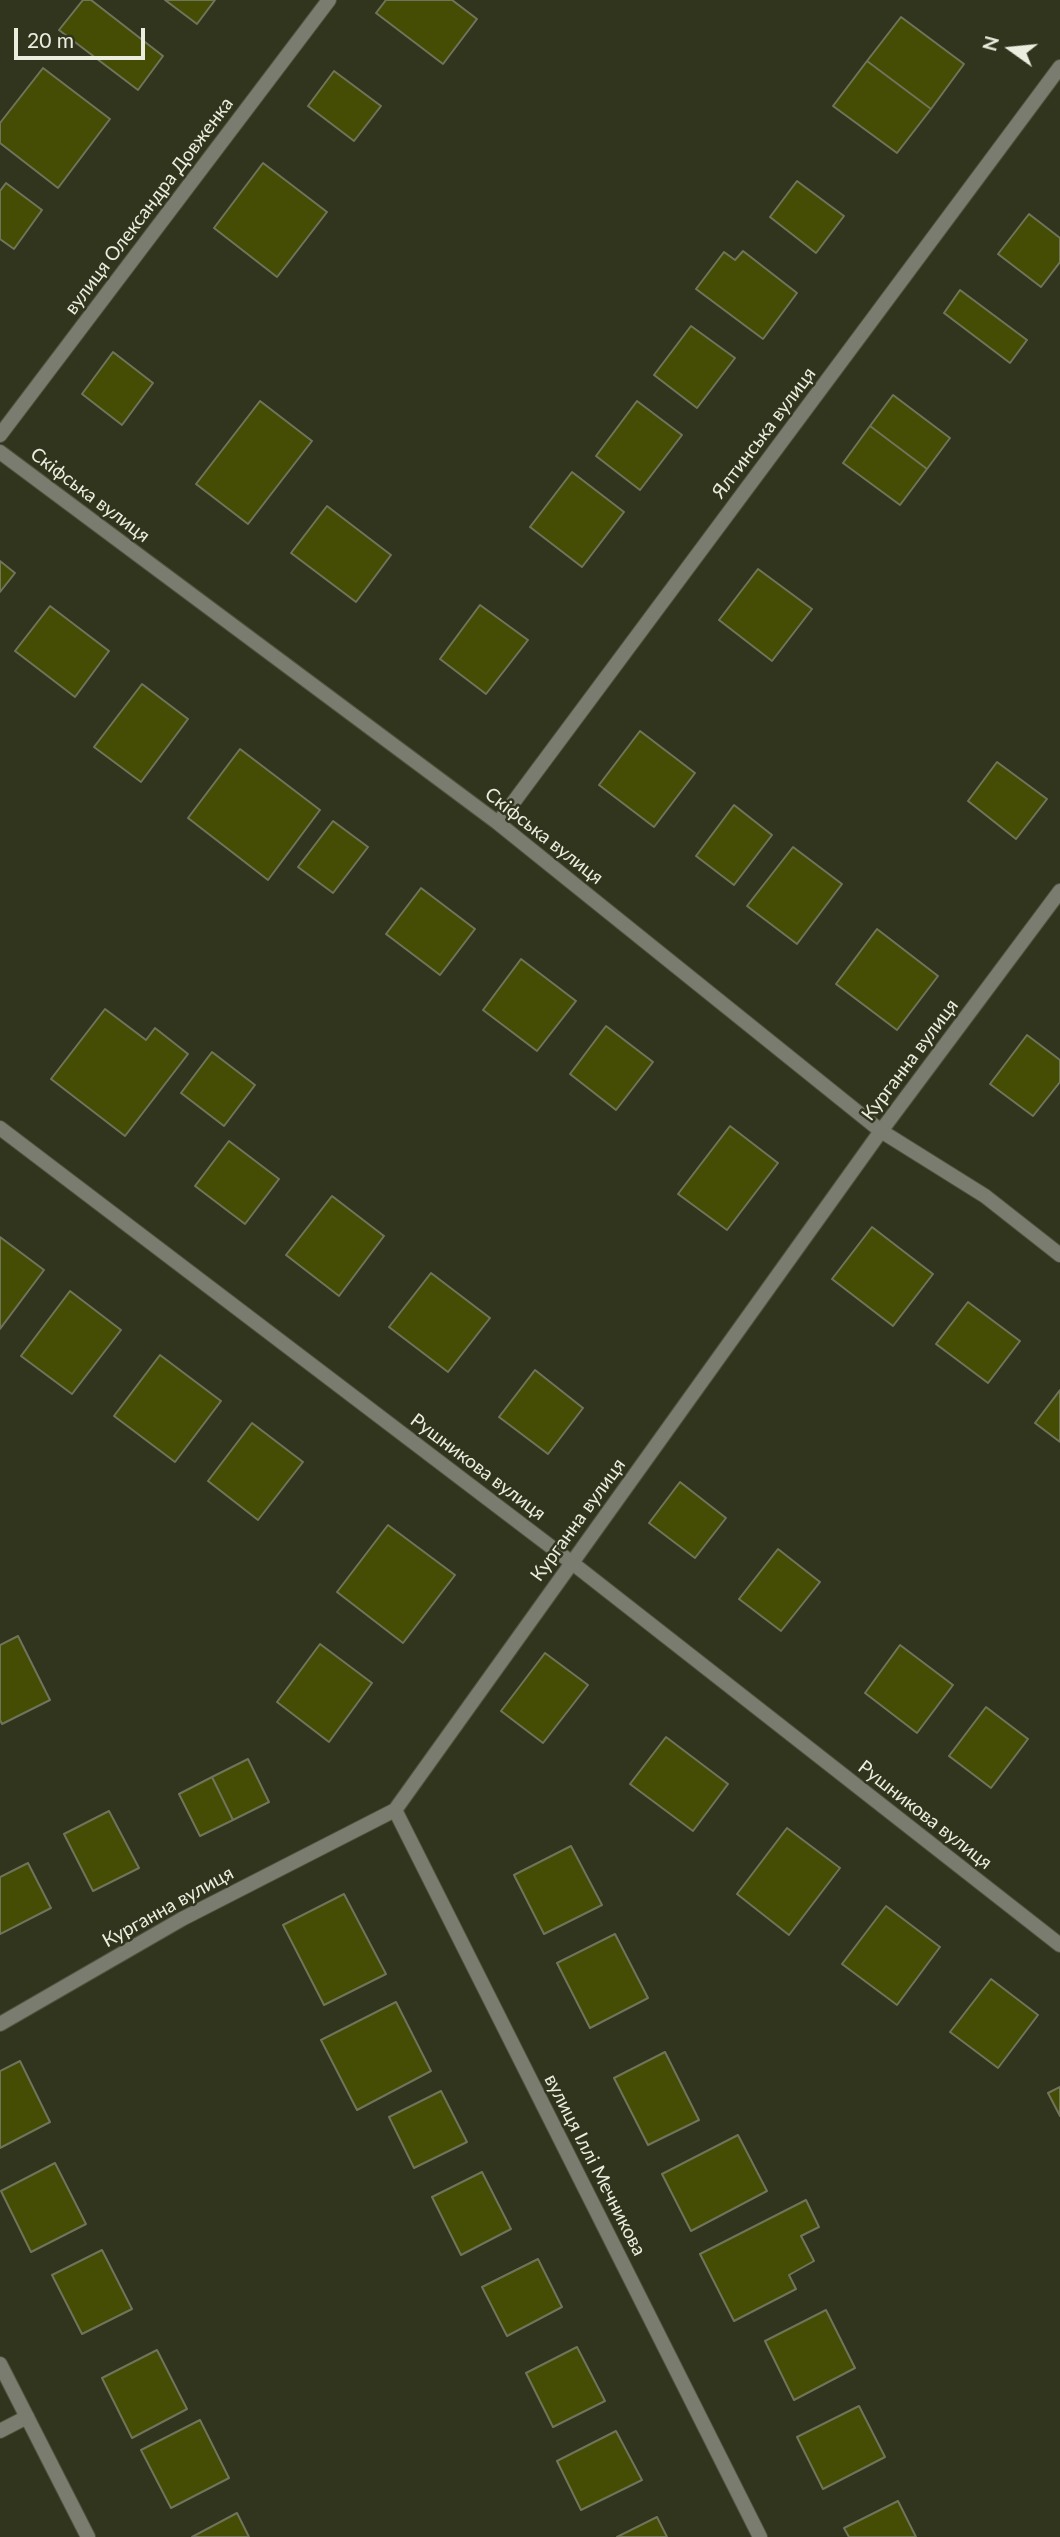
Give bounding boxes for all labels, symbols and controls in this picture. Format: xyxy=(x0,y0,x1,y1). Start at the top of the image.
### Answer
scale bar xyxy=(18,14,149,58)
north arrow xyxy=(976,14,1046,84)
text: 20 m xyxy=(27,27,74,52)
text: N xyxy=(977,33,1003,53)
street label: вулиця Олександра Довженка xyxy=(60,93,238,319)
street label: Ялтинська вулиця xyxy=(707,363,821,503)
street label: Скіфська вулиця xyxy=(26,443,154,547)
street label: Скіфська вулиця xyxy=(480,783,608,889)
street label: Курганна вулиця xyxy=(857,995,963,1125)
street label: Рушникова вулиця xyxy=(406,1409,550,1525)
street label: Курганна вулиця xyxy=(526,1454,630,1586)
street label: Рушникова вулиця xyxy=(854,1756,996,1874)
street label: Курганна вулиця xyxy=(99,1862,237,1952)
street label: вулиця Іллі Мечникова xyxy=(539,2070,651,2260)

